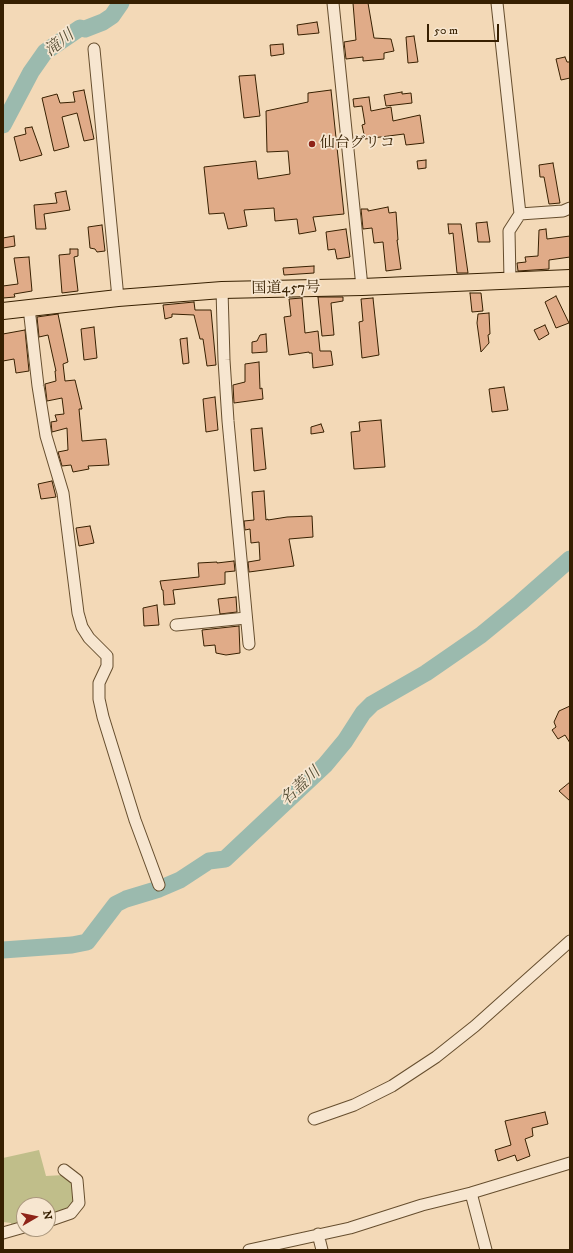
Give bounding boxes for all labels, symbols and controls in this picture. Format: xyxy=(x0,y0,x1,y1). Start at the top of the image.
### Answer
scale bar xyxy=(429,16,501,42)
text: 50 m xyxy=(434,23,458,38)
water label: 滝川 xyxy=(41,27,79,61)
place label: 仙台グリコ xyxy=(320,135,395,153)
marker: 仙台グリコ xyxy=(307,139,317,149)
street label: 国道457号 xyxy=(251,279,321,299)
water label: 名蓋川 xyxy=(277,764,325,810)
north arrow xyxy=(16,1197,56,1237)
text: N xyxy=(39,1210,54,1221)

